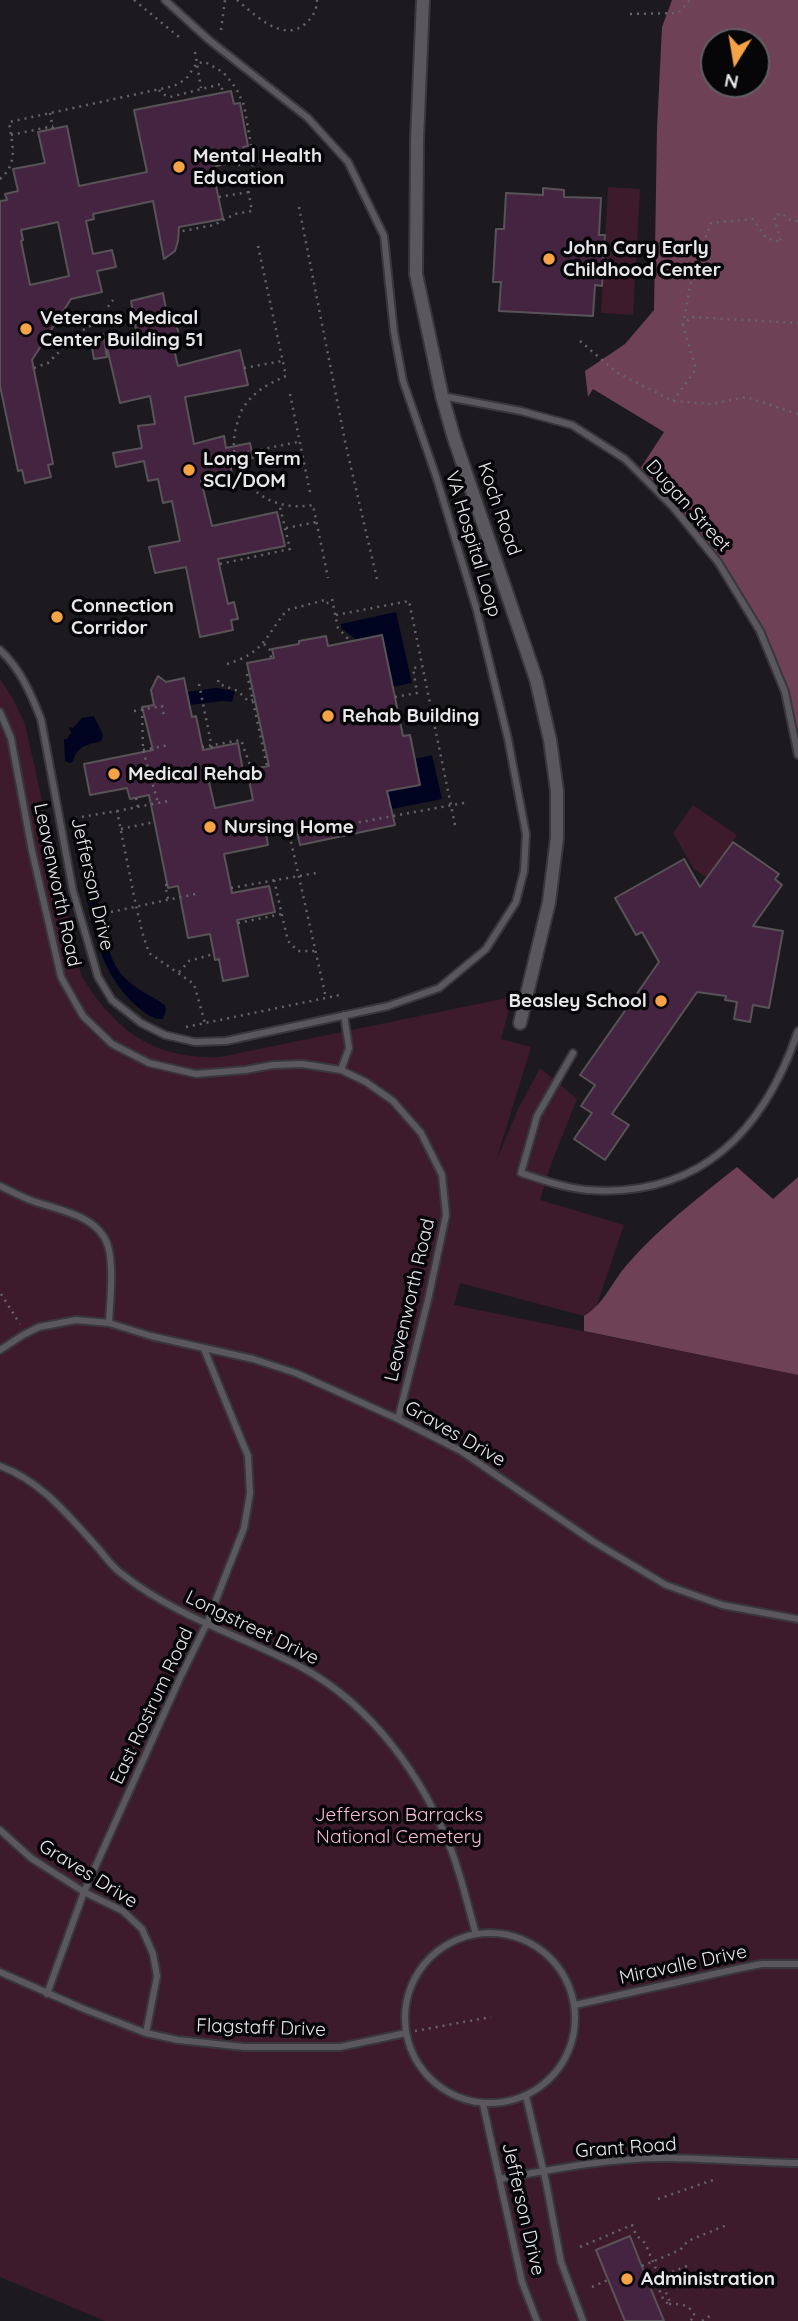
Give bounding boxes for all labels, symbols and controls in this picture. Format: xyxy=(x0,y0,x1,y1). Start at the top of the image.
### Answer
north arrow xyxy=(700,28,770,98)
text: N xyxy=(722,69,741,95)
place label: Mental Health Education xyxy=(193,145,322,189)
marker: Mental Health Education xyxy=(171,159,187,175)
place label: John Cary Early Childhood Center xyxy=(563,237,721,281)
marker: John Cary Early Childhood Center xyxy=(541,251,557,267)
place label: Veterans Medical Center Building 51 xyxy=(40,307,203,351)
marker: Veterans Medical Center Building 51 xyxy=(18,321,34,337)
place label: Long Term SCI/DOM xyxy=(203,448,301,492)
street label: Dugan Street xyxy=(641,455,735,557)
street label: Koch Road xyxy=(472,459,526,559)
marker: Long Term SCI/DOM xyxy=(181,462,197,478)
street label: VA Hospital Loop xyxy=(440,468,506,620)
place label: Connection Corridor xyxy=(71,595,174,639)
marker: Connection Corridor xyxy=(49,609,65,625)
place label: Rehab Building xyxy=(342,705,479,727)
marker: Rehab Building xyxy=(320,708,336,724)
place label: Medical Rehab xyxy=(128,763,263,785)
marker: Medical Rehab xyxy=(106,766,122,782)
street label: Leavenworth Road xyxy=(29,801,85,969)
street label: Jefferson Drive xyxy=(66,815,118,953)
place label: Nursing Home xyxy=(224,816,354,838)
marker: Nursing Home xyxy=(202,819,218,835)
place label: Beasley School xyxy=(508,990,647,1012)
marker: Beasley School xyxy=(653,993,669,1009)
street label: Leavenworth Road xyxy=(380,1216,440,1384)
street label: Graves Drive xyxy=(401,1396,509,1472)
street label: Longstreet Drive xyxy=(182,1586,322,1670)
street label: East Rostrum Road xyxy=(106,1624,198,1788)
park label: Jefferson Barracks National Cemetery xyxy=(315,1804,483,1848)
street label: Graves Drive xyxy=(34,1835,142,1913)
street label: Miravalle Drive xyxy=(617,1940,749,1990)
street label: Flagstaff Drive xyxy=(196,2014,326,2042)
street label: Grant Road xyxy=(575,2133,677,2163)
street label: Jefferson Drive xyxy=(497,2140,549,2278)
place label: Administration xyxy=(641,2268,775,2290)
marker: Administration xyxy=(619,2271,635,2287)

